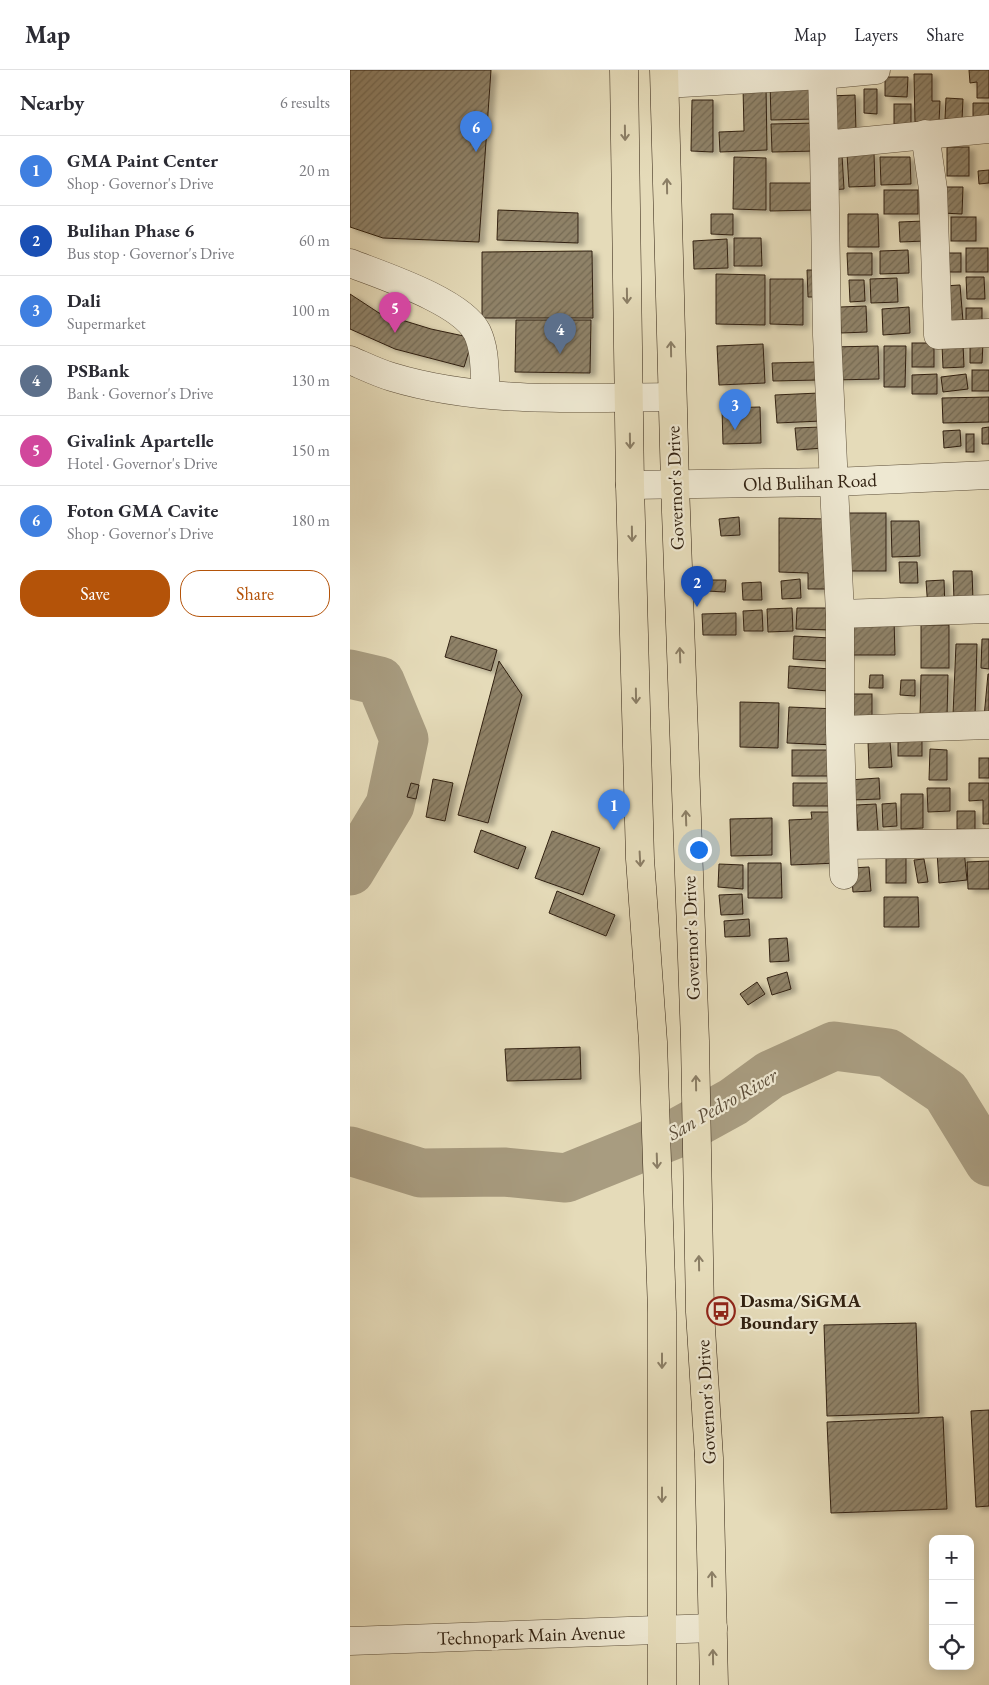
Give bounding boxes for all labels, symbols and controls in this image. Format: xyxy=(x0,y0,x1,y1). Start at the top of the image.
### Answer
text: Map xyxy=(25,19,70,50)
text: Map xyxy=(794,23,826,46)
text: Layers xyxy=(854,23,898,46)
text: Share xyxy=(926,23,964,46)
text: Nearby xyxy=(20,89,84,116)
text: 6 results xyxy=(280,92,330,113)
pin: 6 xyxy=(460,111,492,152)
one-way arrow xyxy=(620,125,630,141)
text: GMA Paint Center xyxy=(67,148,218,173)
text: 1 xyxy=(32,160,40,181)
text: 20 m xyxy=(299,160,330,181)
text: Shop · Governor's Drive xyxy=(67,173,214,194)
one-way arrow xyxy=(662,178,672,194)
text: Bulihan Phase 6 xyxy=(67,218,194,243)
text: 2 xyxy=(32,230,40,251)
text: 60 m xyxy=(299,230,330,251)
text: Bus stop · Governor's Drive xyxy=(67,243,234,264)
text: Dali xyxy=(67,288,101,313)
one-way arrow xyxy=(622,288,632,304)
pin: 5 xyxy=(379,292,411,333)
text: 3 xyxy=(32,300,40,321)
text: 100 m xyxy=(291,300,330,321)
text: Supermarket xyxy=(67,313,146,334)
pin: 4 xyxy=(544,313,576,354)
one-way arrow xyxy=(666,341,676,357)
text: PSBank xyxy=(67,358,129,383)
text: 4 xyxy=(32,370,40,391)
text: 130 m xyxy=(291,370,330,391)
text: Bank · Governor's Drive xyxy=(67,383,213,404)
pin: 3 xyxy=(719,389,751,430)
street label: Governor's Drive xyxy=(660,425,690,551)
text: Givalink Apartelle xyxy=(67,428,214,453)
one-way arrow xyxy=(625,433,634,449)
text: 5 xyxy=(32,440,40,461)
text: 150 m xyxy=(291,440,330,461)
text: Hotel · Governor's Drive xyxy=(67,453,218,474)
street label: Old Bulihan Road xyxy=(743,467,878,497)
text: Foton GMA Cavite xyxy=(67,498,218,523)
text: 6 xyxy=(32,510,40,531)
text: 180 m xyxy=(291,510,330,531)
text: Shop · Governor's Drive xyxy=(67,523,214,544)
one-way arrow xyxy=(627,525,636,541)
pin: 2 xyxy=(681,566,713,607)
button: Save xyxy=(20,570,170,617)
button: Share xyxy=(180,570,330,617)
one-way arrow xyxy=(676,648,685,664)
one-way arrow xyxy=(631,688,640,704)
pin: 1 xyxy=(598,789,630,830)
one-way arrow xyxy=(681,810,690,826)
your location xyxy=(686,837,712,863)
one-way arrow xyxy=(635,850,644,866)
street label: Governor's Drive xyxy=(676,875,706,1001)
water label: San Pedro River xyxy=(661,1061,783,1147)
one-way arrow xyxy=(691,1075,701,1092)
one-way arrow xyxy=(652,1152,661,1168)
one-way arrow xyxy=(694,1255,704,1272)
place label: Dasma/SiGMA Boundary xyxy=(740,1288,861,1335)
bus stop icon: Dasma/SiGMA Boundary xyxy=(706,1296,736,1326)
street label: Governor's Drive xyxy=(690,1339,722,1465)
one-way arrow xyxy=(657,1352,667,1369)
one-way arrow xyxy=(657,1486,667,1502)
map controls xyxy=(929,1535,974,1670)
button: + xyxy=(929,1535,974,1580)
one-way arrow xyxy=(707,1572,717,1588)
button: − xyxy=(929,1580,974,1625)
street label: Technopark Main Avenue xyxy=(436,1619,626,1651)
button: locate xyxy=(929,1625,974,1670)
one-way arrow xyxy=(709,1649,718,1665)

